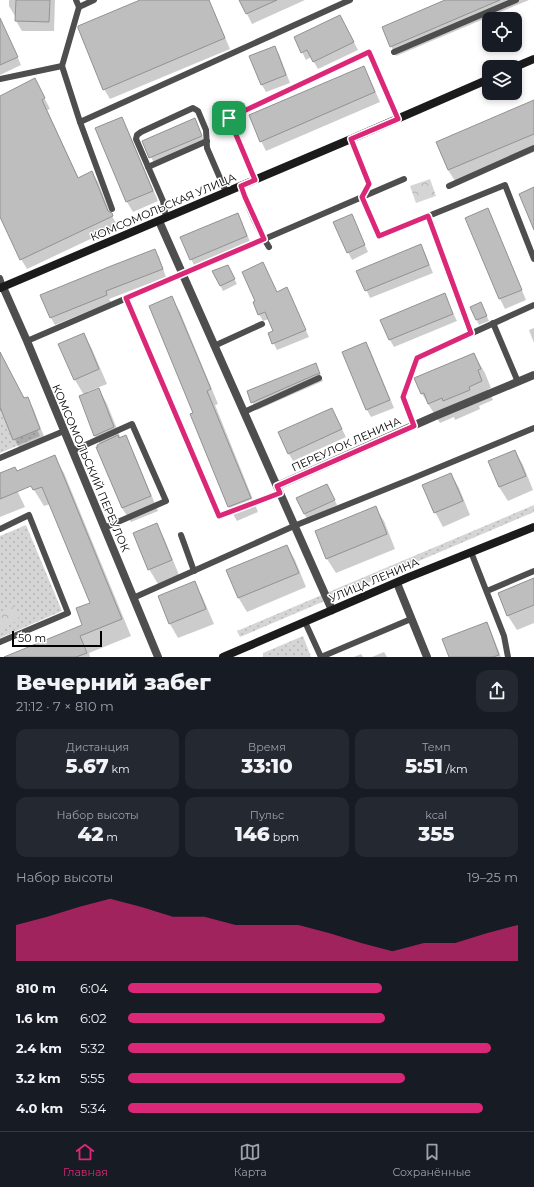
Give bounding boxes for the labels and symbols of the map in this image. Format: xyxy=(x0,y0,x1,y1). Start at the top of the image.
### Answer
pin xyxy=(212,101,246,135)
street label: КОМСОМОЛЬСКАЯ УЛИЦА xyxy=(88,170,239,244)
street label: КОМСОМОЛЬСКИЙ ПЕРЕУЛОК xyxy=(49,382,133,554)
street label: ПЕРЕУЛОК ЛЕНИНА xyxy=(289,413,404,474)
street label: УЛИЦА ЛЕНИНА xyxy=(327,554,422,605)
scale bar xyxy=(12,629,102,648)

